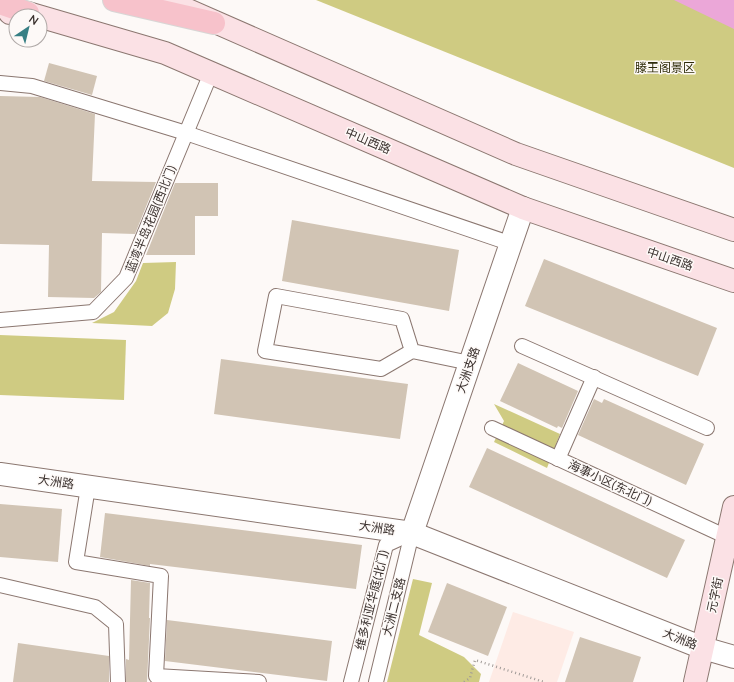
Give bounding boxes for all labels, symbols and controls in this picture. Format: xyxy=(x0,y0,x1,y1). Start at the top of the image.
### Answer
north arrow xyxy=(8,8,48,48)
text: N xyxy=(27,12,41,27)
park label: 滕王阁景区 xyxy=(635,60,695,75)
street label: 中山西路 xyxy=(343,124,393,157)
street label: 蓝湾半岛花园(西北门) xyxy=(122,163,179,275)
street label: 中山西路 xyxy=(645,244,695,273)
street label: 大洲支路 xyxy=(453,345,482,395)
street label: 海事小区(东北门) xyxy=(566,457,654,508)
street label: 大洲路 xyxy=(37,472,75,491)
street label: 大洲路 xyxy=(358,518,396,537)
street label: 维多利亚华庭(北门) xyxy=(352,548,391,651)
street label: 大洲二支路 xyxy=(379,576,408,638)
street label: 元字街 xyxy=(703,576,726,614)
street label: 大洲路 xyxy=(661,625,700,652)

